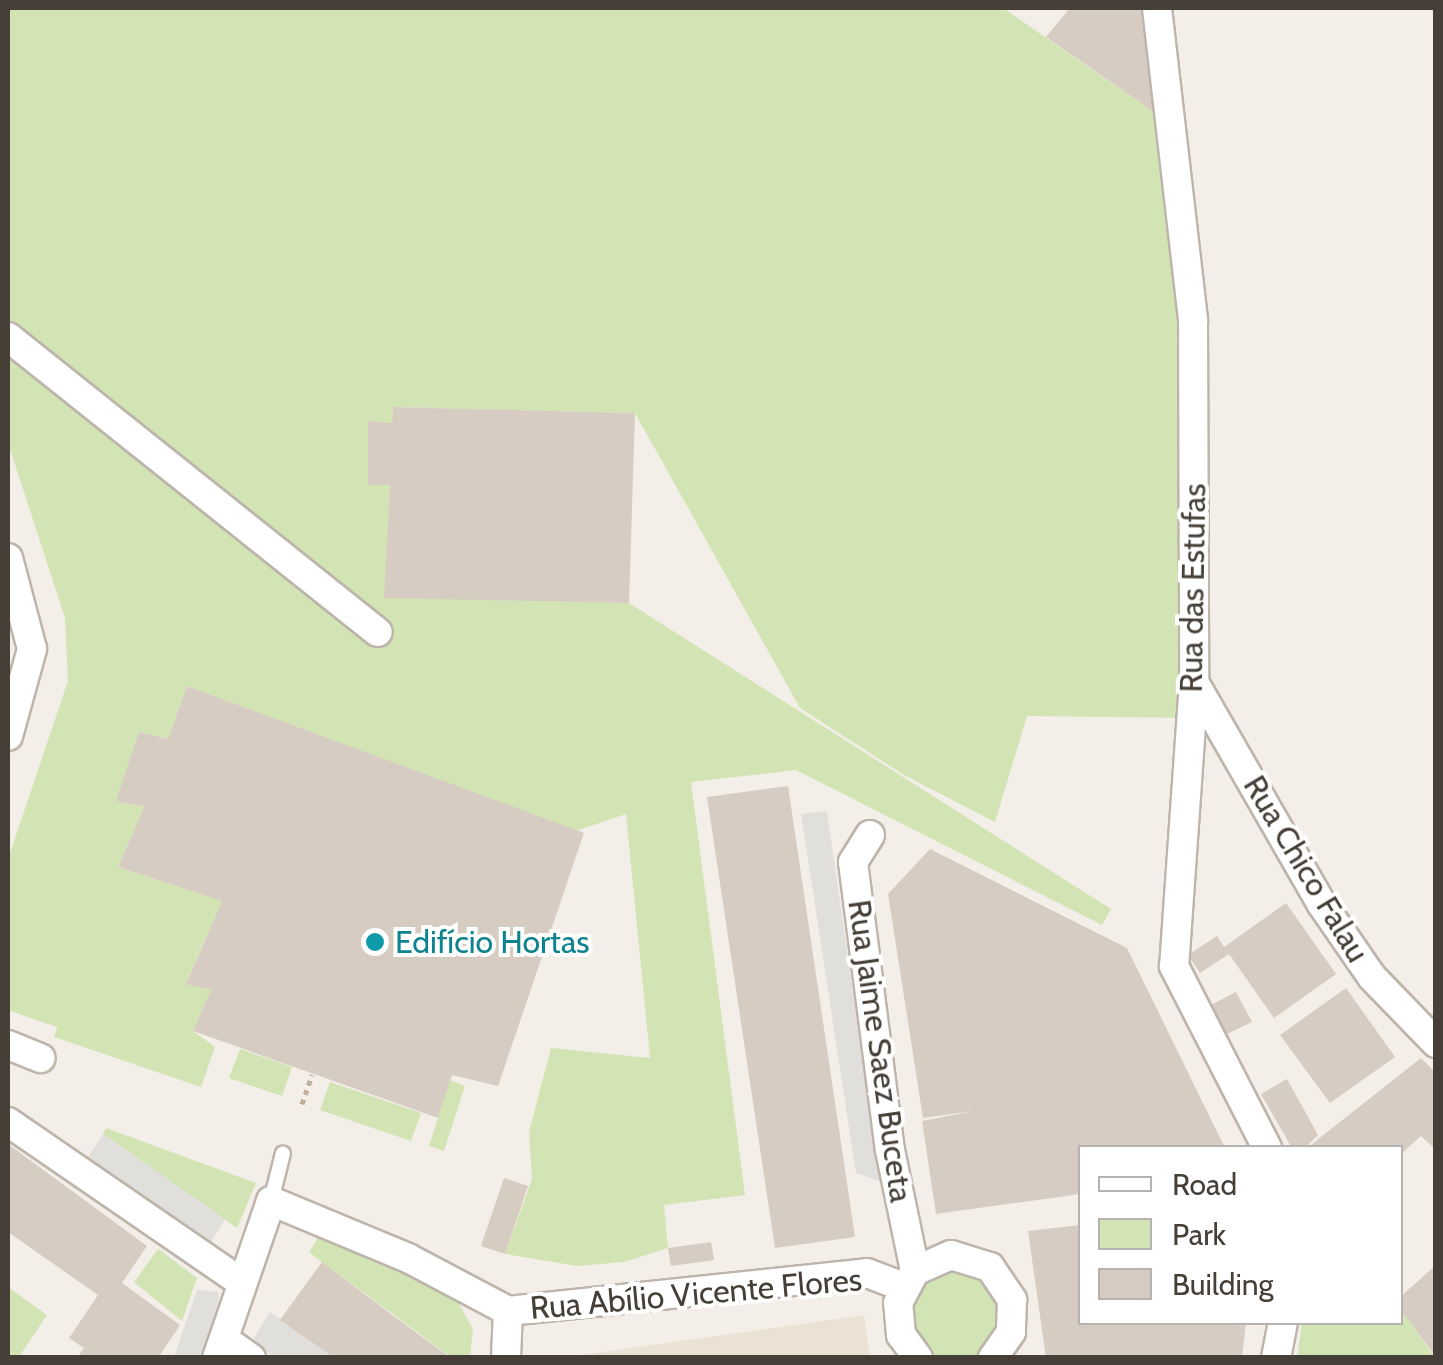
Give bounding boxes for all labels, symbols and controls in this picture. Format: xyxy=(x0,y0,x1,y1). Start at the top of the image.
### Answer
street label: Rua das Estufas xyxy=(1172,483,1214,693)
street label: Rua Chico Falau xyxy=(1235,769,1377,969)
street label: Rua Jaime Saez Buceta xyxy=(840,897,920,1205)
place label: Edifício Hortas xyxy=(395,923,589,961)
marker: Edifício Hortas xyxy=(364,931,386,953)
legend xyxy=(1078,1145,1403,1325)
text: Road xyxy=(1172,1166,1237,1203)
text: Park xyxy=(1172,1216,1226,1253)
street label: Rua Abílio Vicente Flores xyxy=(528,1260,864,1328)
text: Building xyxy=(1172,1266,1274,1303)

